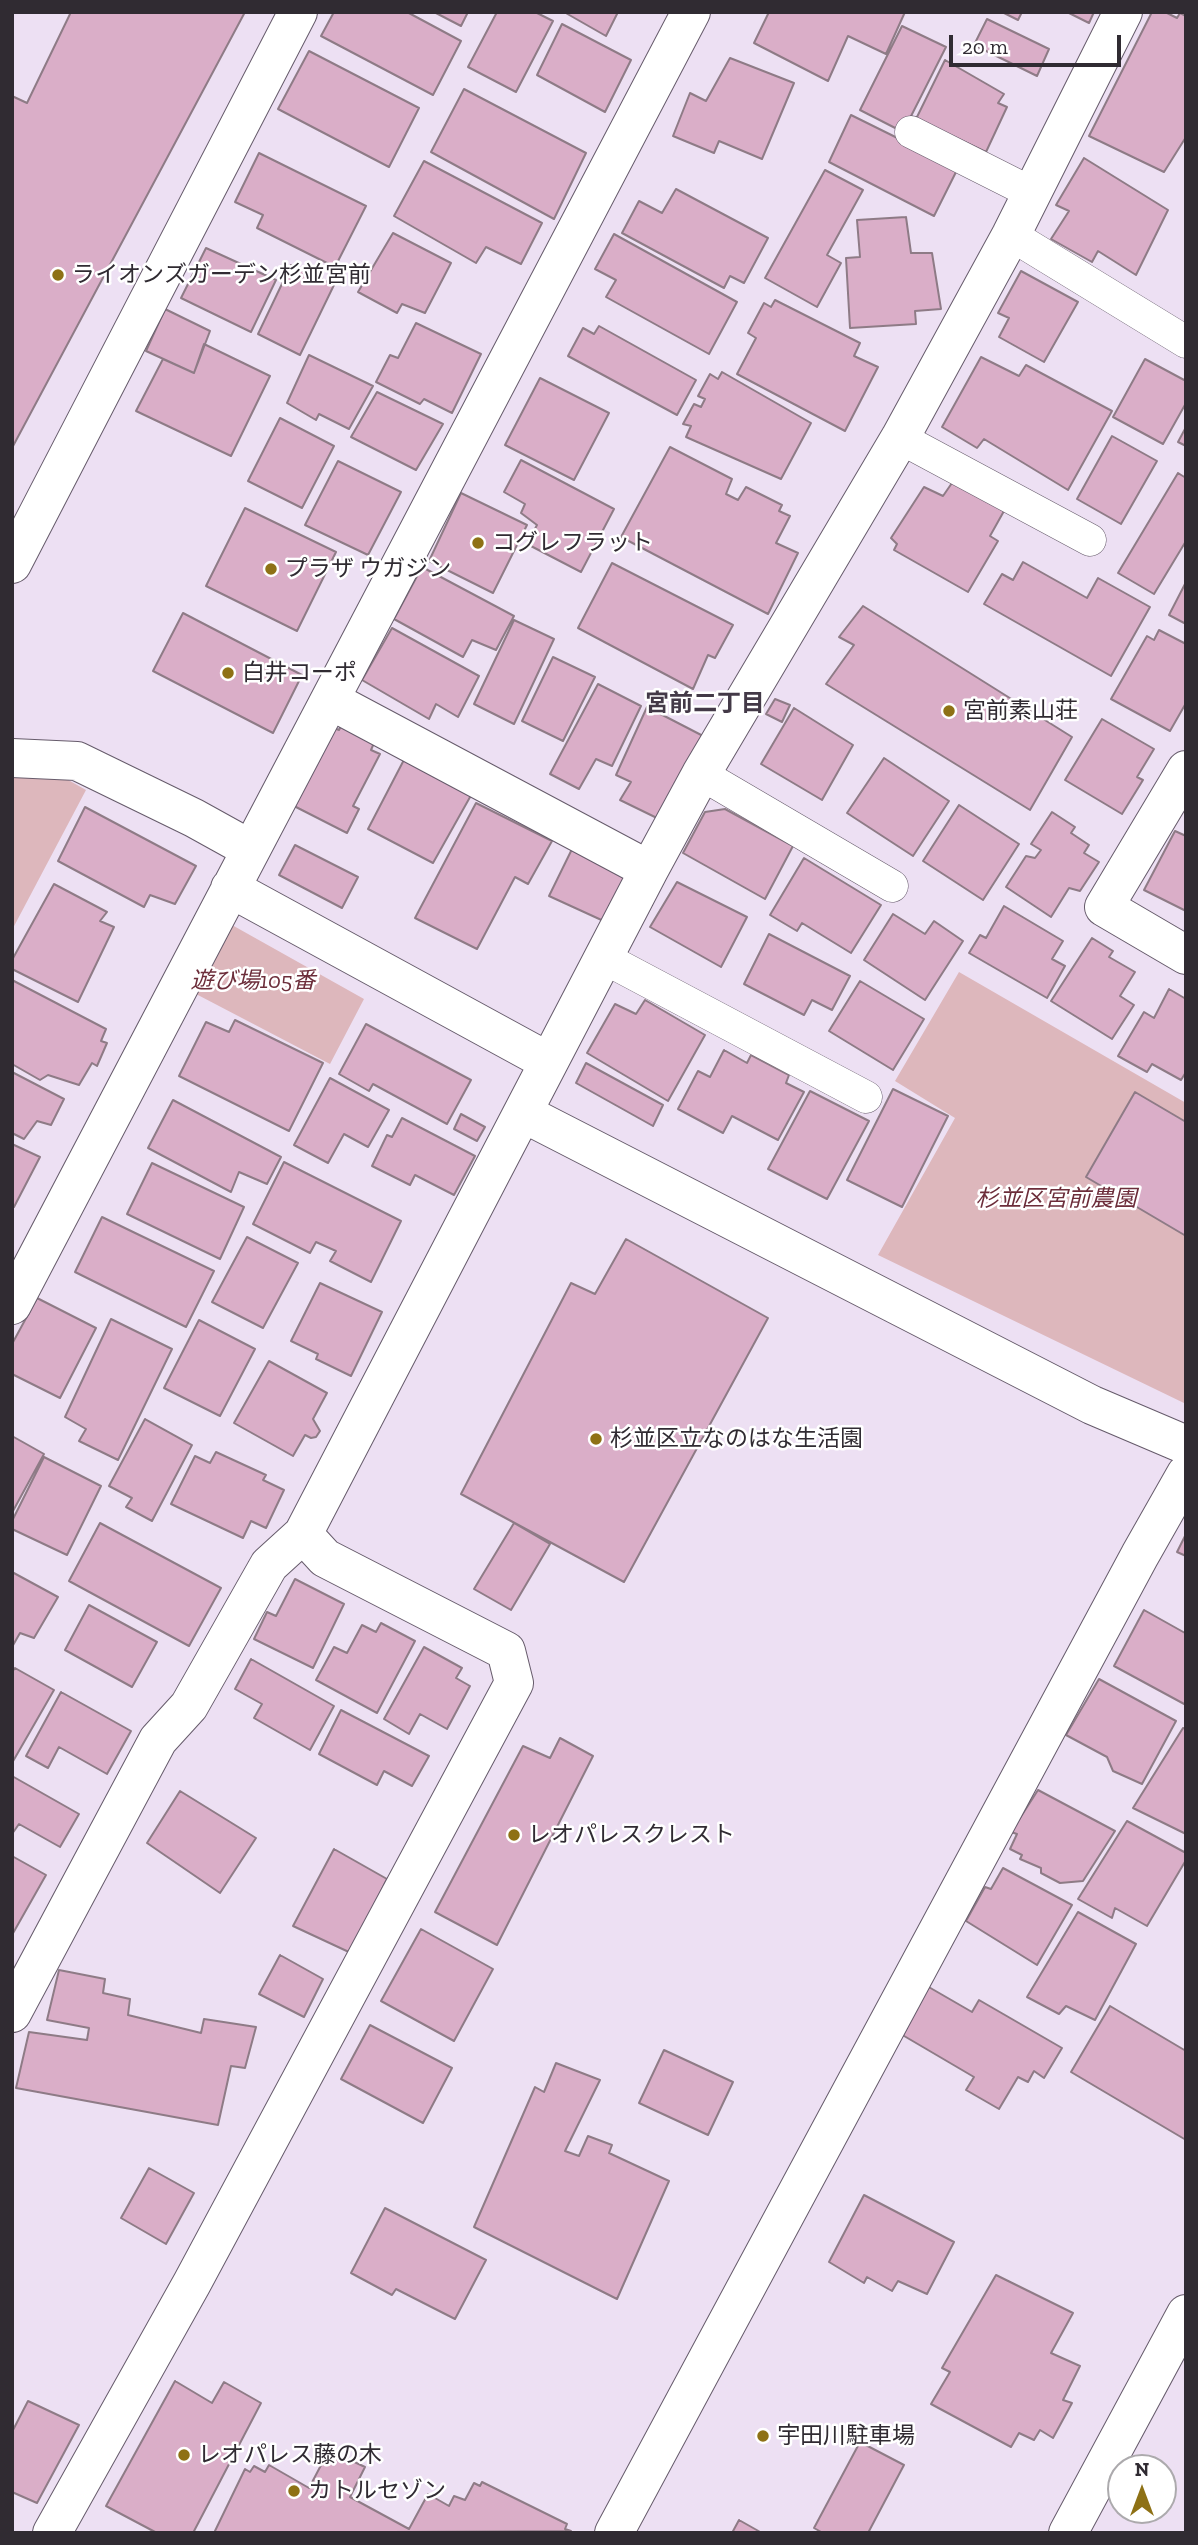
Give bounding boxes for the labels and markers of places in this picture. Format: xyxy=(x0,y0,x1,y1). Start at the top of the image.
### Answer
place label: ライオンズガーデン杉並宮前 xyxy=(72,261,371,289)
marker: ライオンズガーデン杉並宮前 xyxy=(50,267,66,283)
place label: コグレフラット xyxy=(492,529,653,557)
marker: コグレフラット xyxy=(470,535,486,551)
place label: プラザ ウガジン xyxy=(285,555,451,583)
marker: プラザ ウガジン xyxy=(263,561,279,577)
place label: 白井コーポ xyxy=(242,659,357,687)
marker: 白井コーポ xyxy=(220,665,236,681)
place label: 宮前素山荘 xyxy=(963,697,1078,725)
marker: 宮前素山荘 xyxy=(941,703,957,719)
place label: 杉並区立なのはな生活園 xyxy=(610,1425,863,1453)
marker: 杉並区立なのはな生活園 xyxy=(588,1431,604,1447)
place label: レオパレスクレスト xyxy=(528,1821,735,1849)
marker: レオパレスクレスト xyxy=(506,1827,522,1843)
place label: 宇田川駐車場 xyxy=(777,2422,915,2450)
marker: 宇田川駐車場 xyxy=(755,2428,771,2444)
place label: レオパレス藤の木 xyxy=(198,2441,382,2469)
marker: レオパレス藤の木 xyxy=(176,2447,192,2463)
place label: カトルセゾン xyxy=(308,2477,446,2505)
marker: カトルセゾン xyxy=(286,2483,302,2499)

